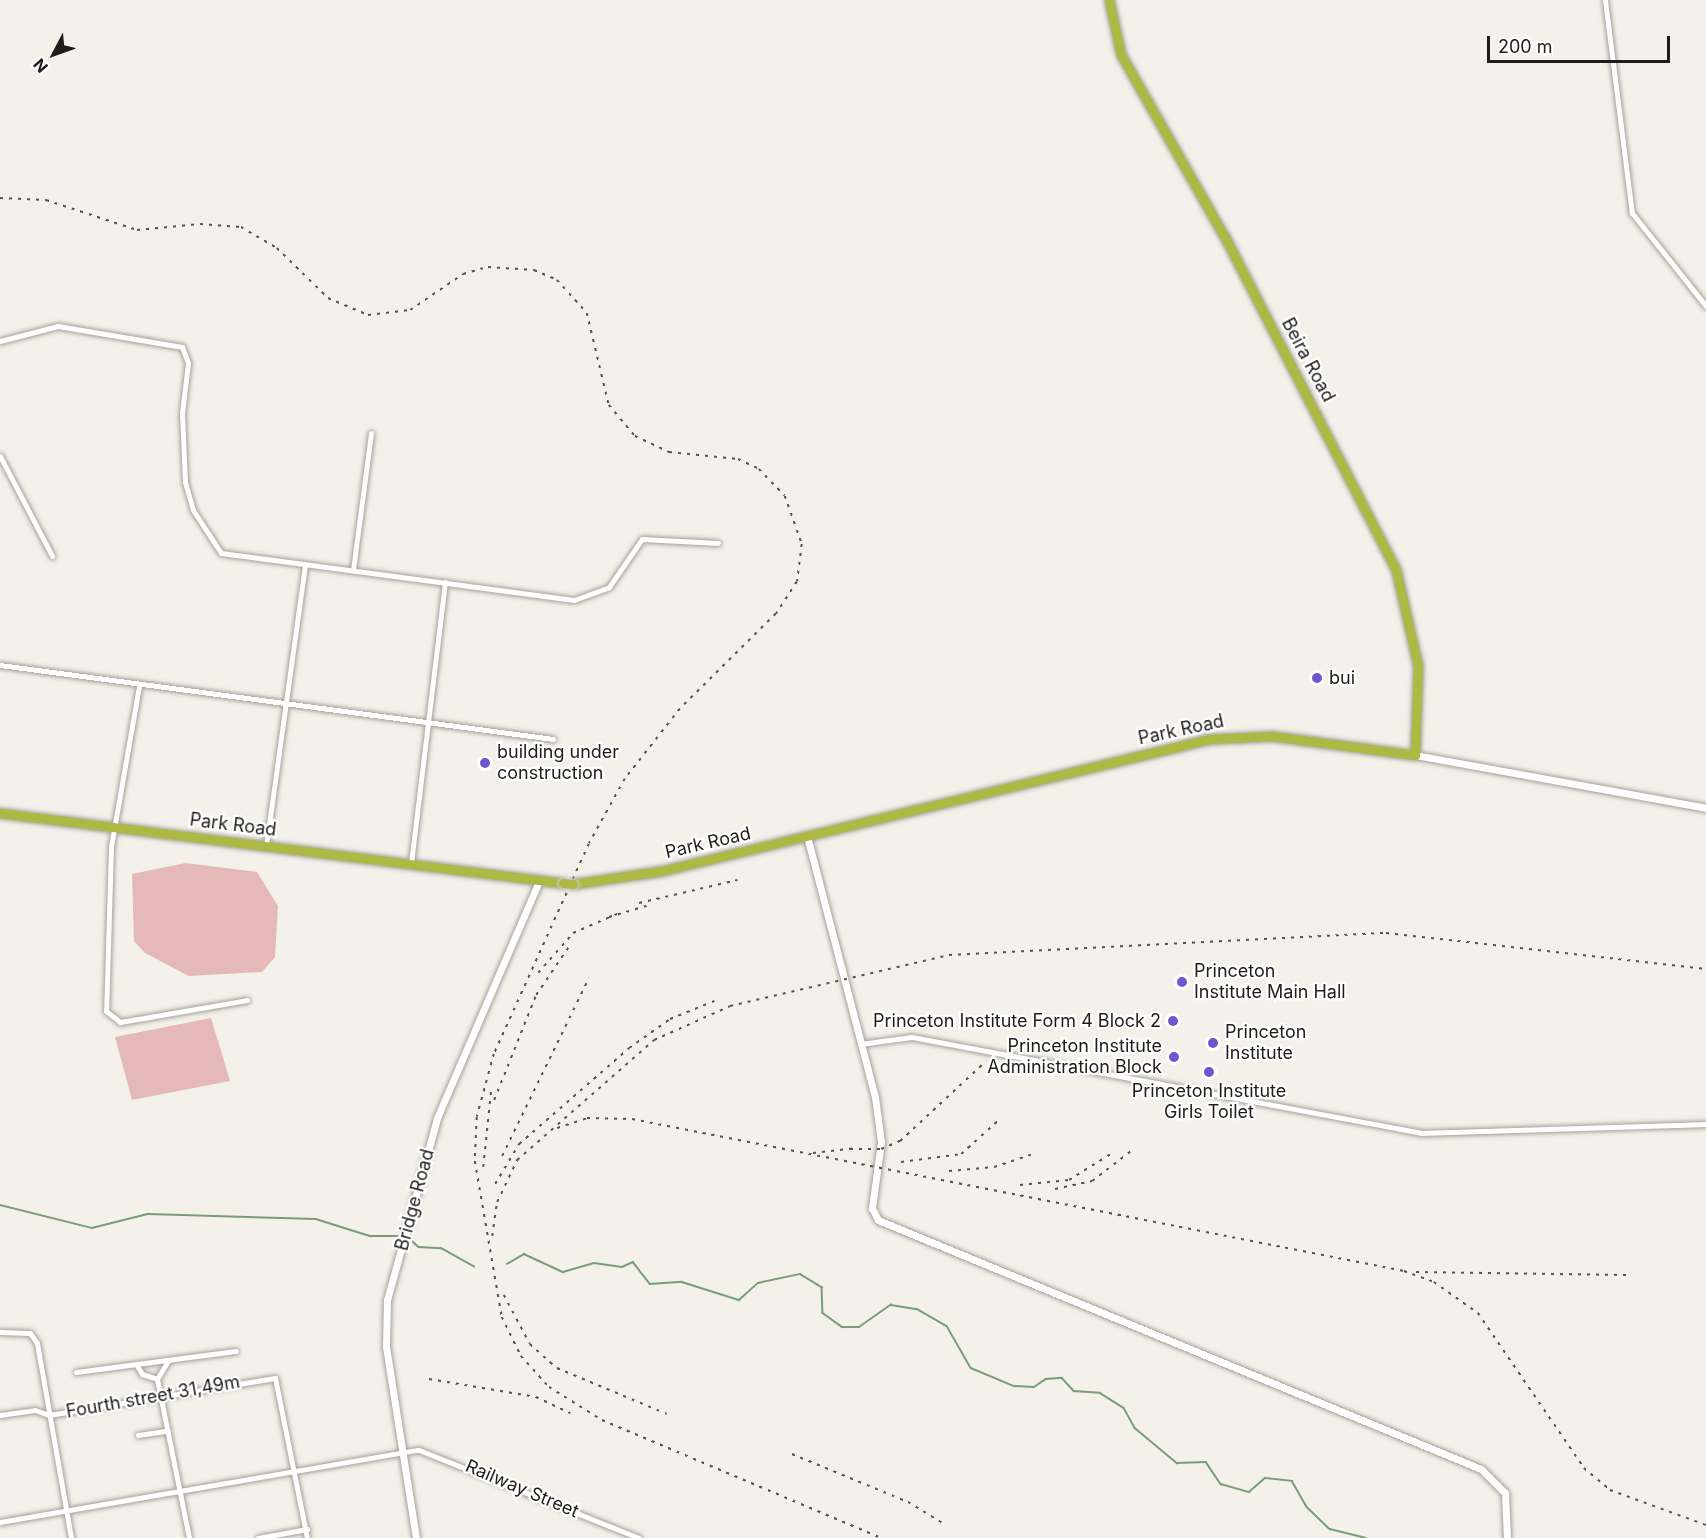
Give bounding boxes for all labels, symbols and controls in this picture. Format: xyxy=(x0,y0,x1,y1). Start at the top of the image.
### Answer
north arrow xyxy=(24,24,84,84)
scale bar xyxy=(1490,24,1673,62)
text: 200 m xyxy=(1498,36,1553,57)
text: N xyxy=(29,55,52,77)
street label: Beira Road xyxy=(1277,314,1339,406)
place label: bui xyxy=(1329,667,1355,689)
marker: bui xyxy=(1310,671,1324,685)
street label: Park Road xyxy=(1136,710,1226,750)
place label: building under construction xyxy=(497,742,619,784)
marker: building under construction xyxy=(478,756,492,770)
street label: Park Road xyxy=(188,809,278,841)
street label: Park Road xyxy=(663,823,753,863)
place label: Princeton Institute Main Hall xyxy=(1194,961,1346,1004)
marker: Princeton Institute Main Hall xyxy=(1175,975,1189,989)
place label: Princeton Institute Form 4 Block 2 xyxy=(873,1010,1161,1032)
marker: Princeton Institute Form 4 Block 2 xyxy=(1166,1014,1180,1028)
place label: Princeton Institute xyxy=(1225,1022,1306,1064)
place label: Princeton Institute Administration Block xyxy=(987,1036,1162,1078)
marker: Princeton Institute xyxy=(1206,1036,1220,1050)
marker: Princeton Institute Administration Block xyxy=(1167,1050,1181,1064)
marker: Princeton Institute Girls Toilet xyxy=(1202,1065,1216,1079)
place label: Princeton Institute Girls Toilet xyxy=(1132,1081,1286,1124)
street label: Bridge Road xyxy=(391,1147,439,1253)
street label: Fourth street 31,49m xyxy=(64,1371,242,1423)
street label: Railway Street xyxy=(462,1455,582,1523)

